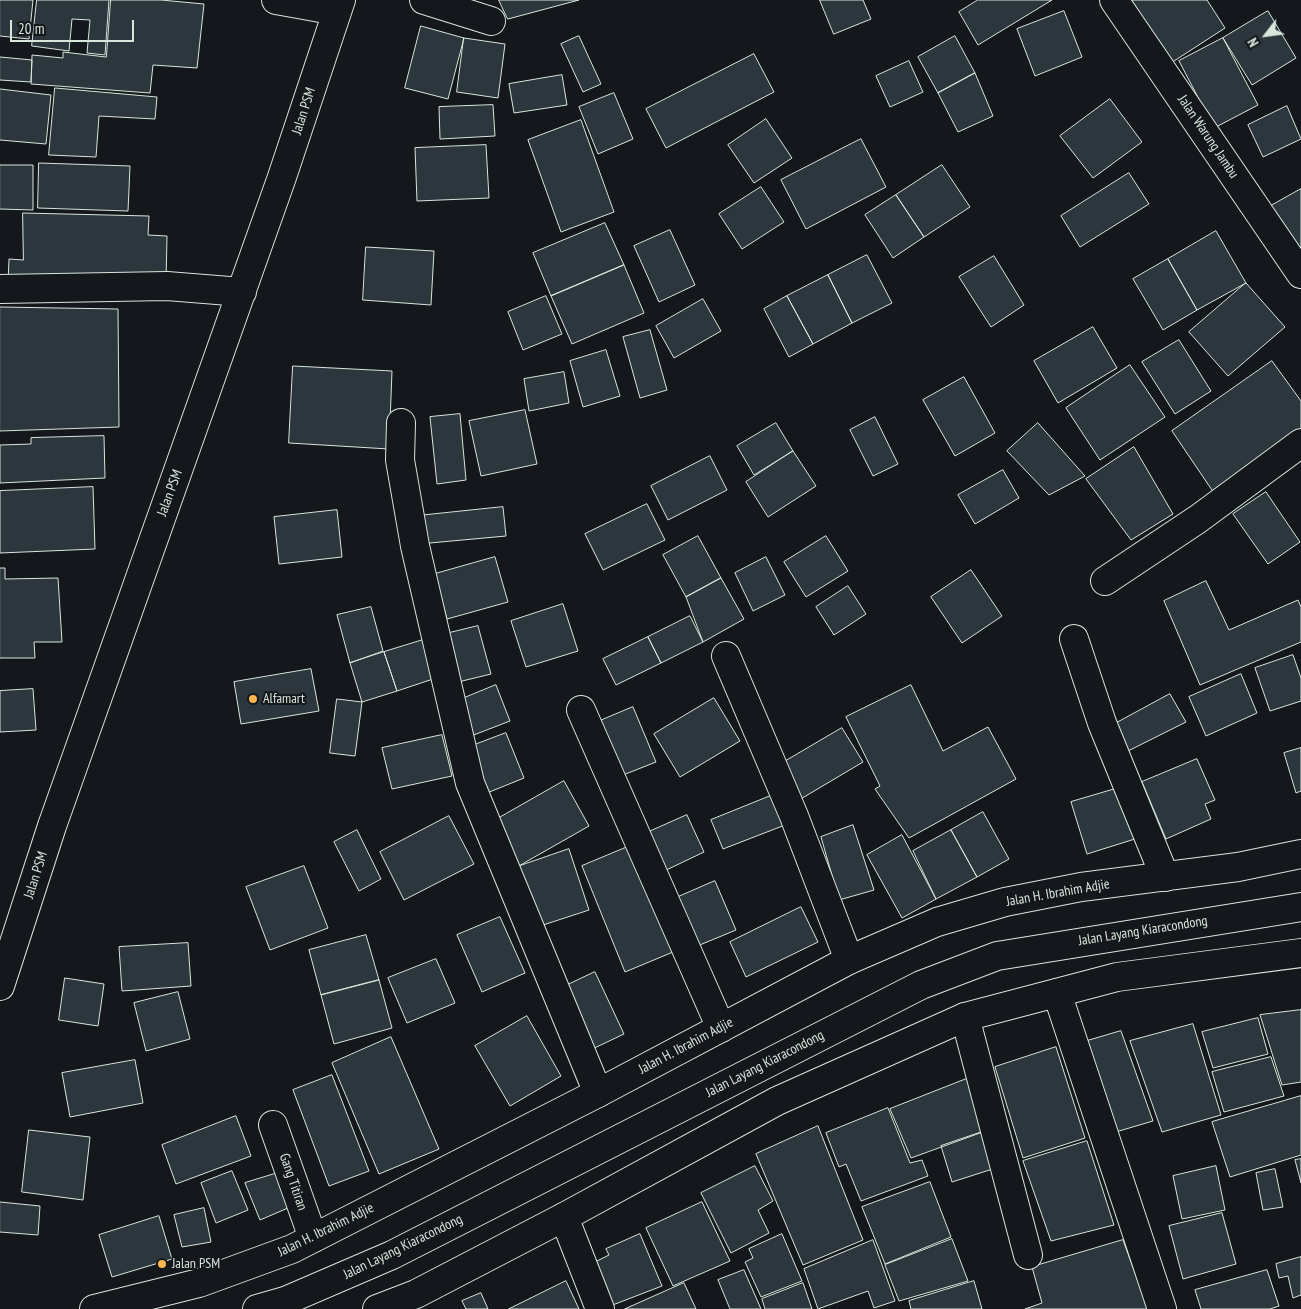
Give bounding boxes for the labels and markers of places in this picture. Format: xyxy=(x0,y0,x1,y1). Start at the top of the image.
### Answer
place label: Alfamart xyxy=(263,691,305,707)
marker: Alfamart xyxy=(247,693,259,705)
place label: Jalan PSM xyxy=(172,1256,220,1272)
marker: Jalan PSM xyxy=(156,1258,168,1270)

